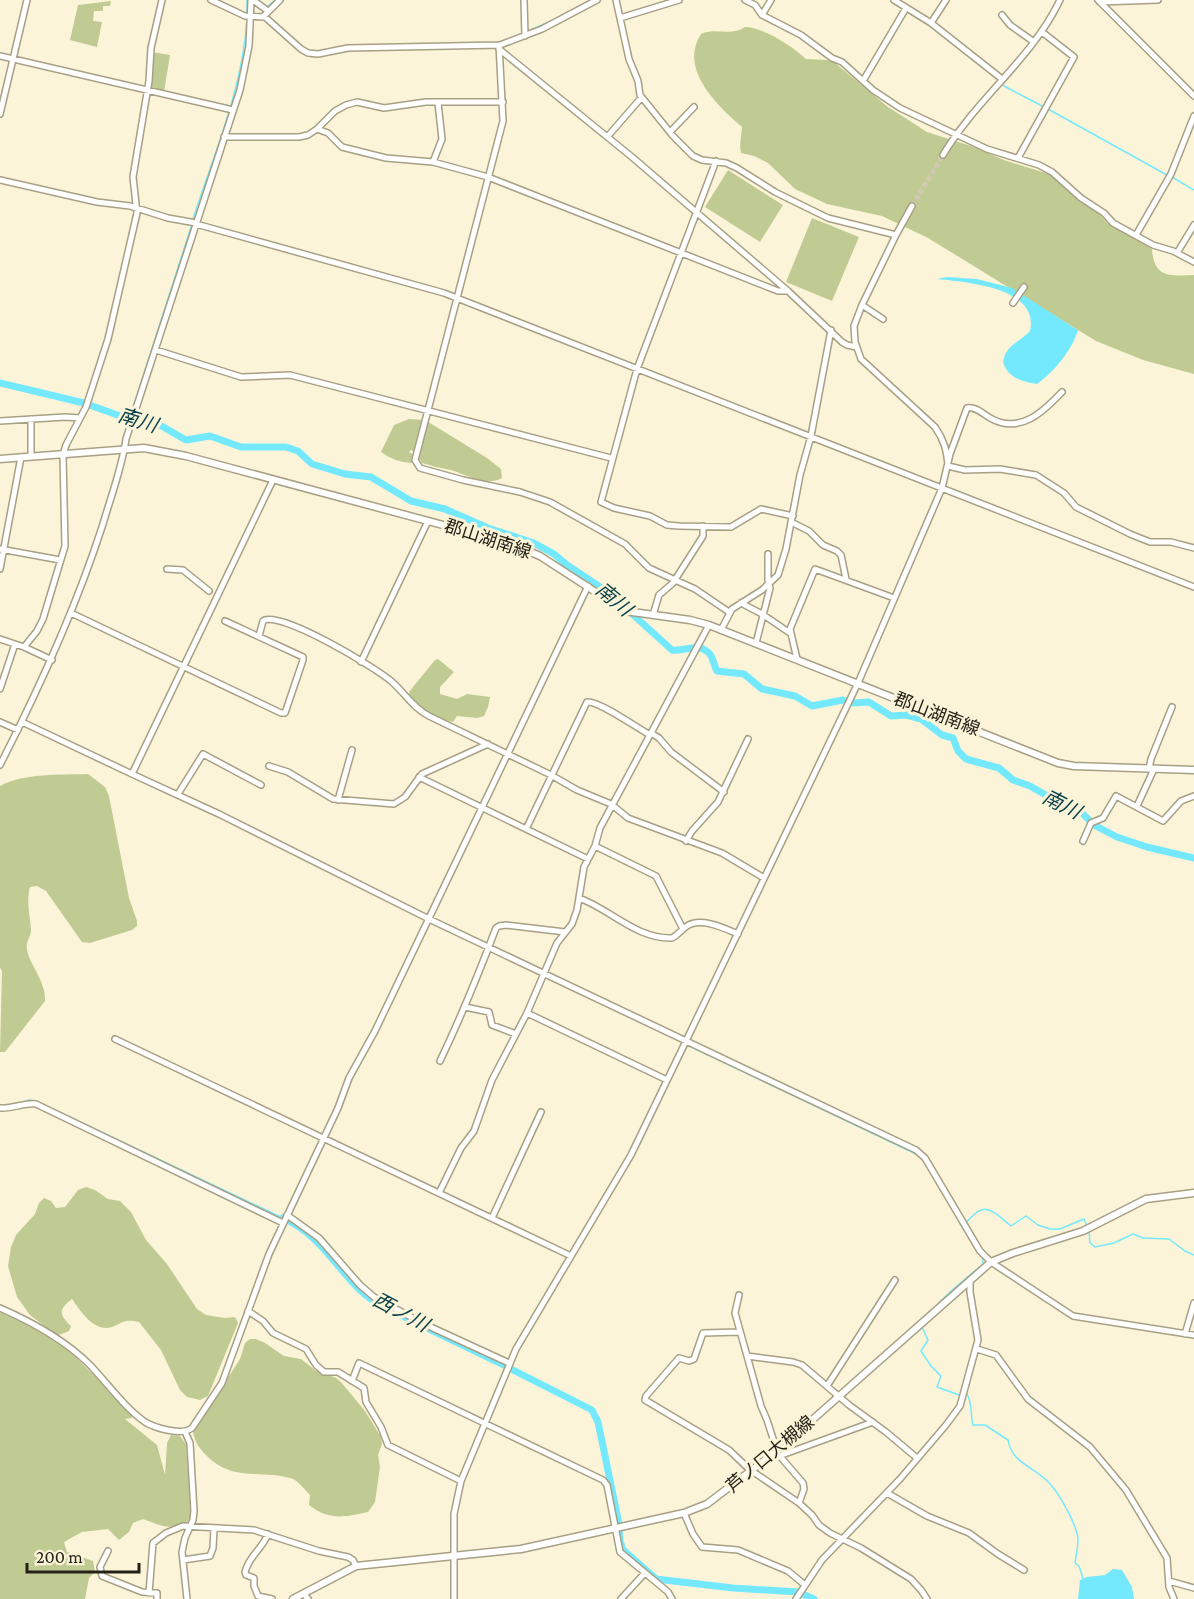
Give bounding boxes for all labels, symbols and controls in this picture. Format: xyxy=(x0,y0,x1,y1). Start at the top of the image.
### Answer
water label: 南川 xyxy=(116,404,162,437)
street label: 郡山湖南線 xyxy=(442,516,534,562)
water label: 南川 xyxy=(592,578,638,622)
street label: 郡山湖南線 xyxy=(891,689,983,739)
water label: 南川 xyxy=(1039,785,1087,824)
water label: 西ノ川 xyxy=(369,1288,434,1337)
street label: 芦ノ口大槻線 xyxy=(722,1412,818,1496)
scale bar xyxy=(27,1536,140,1574)
text: 200 m xyxy=(36,1547,83,1567)

